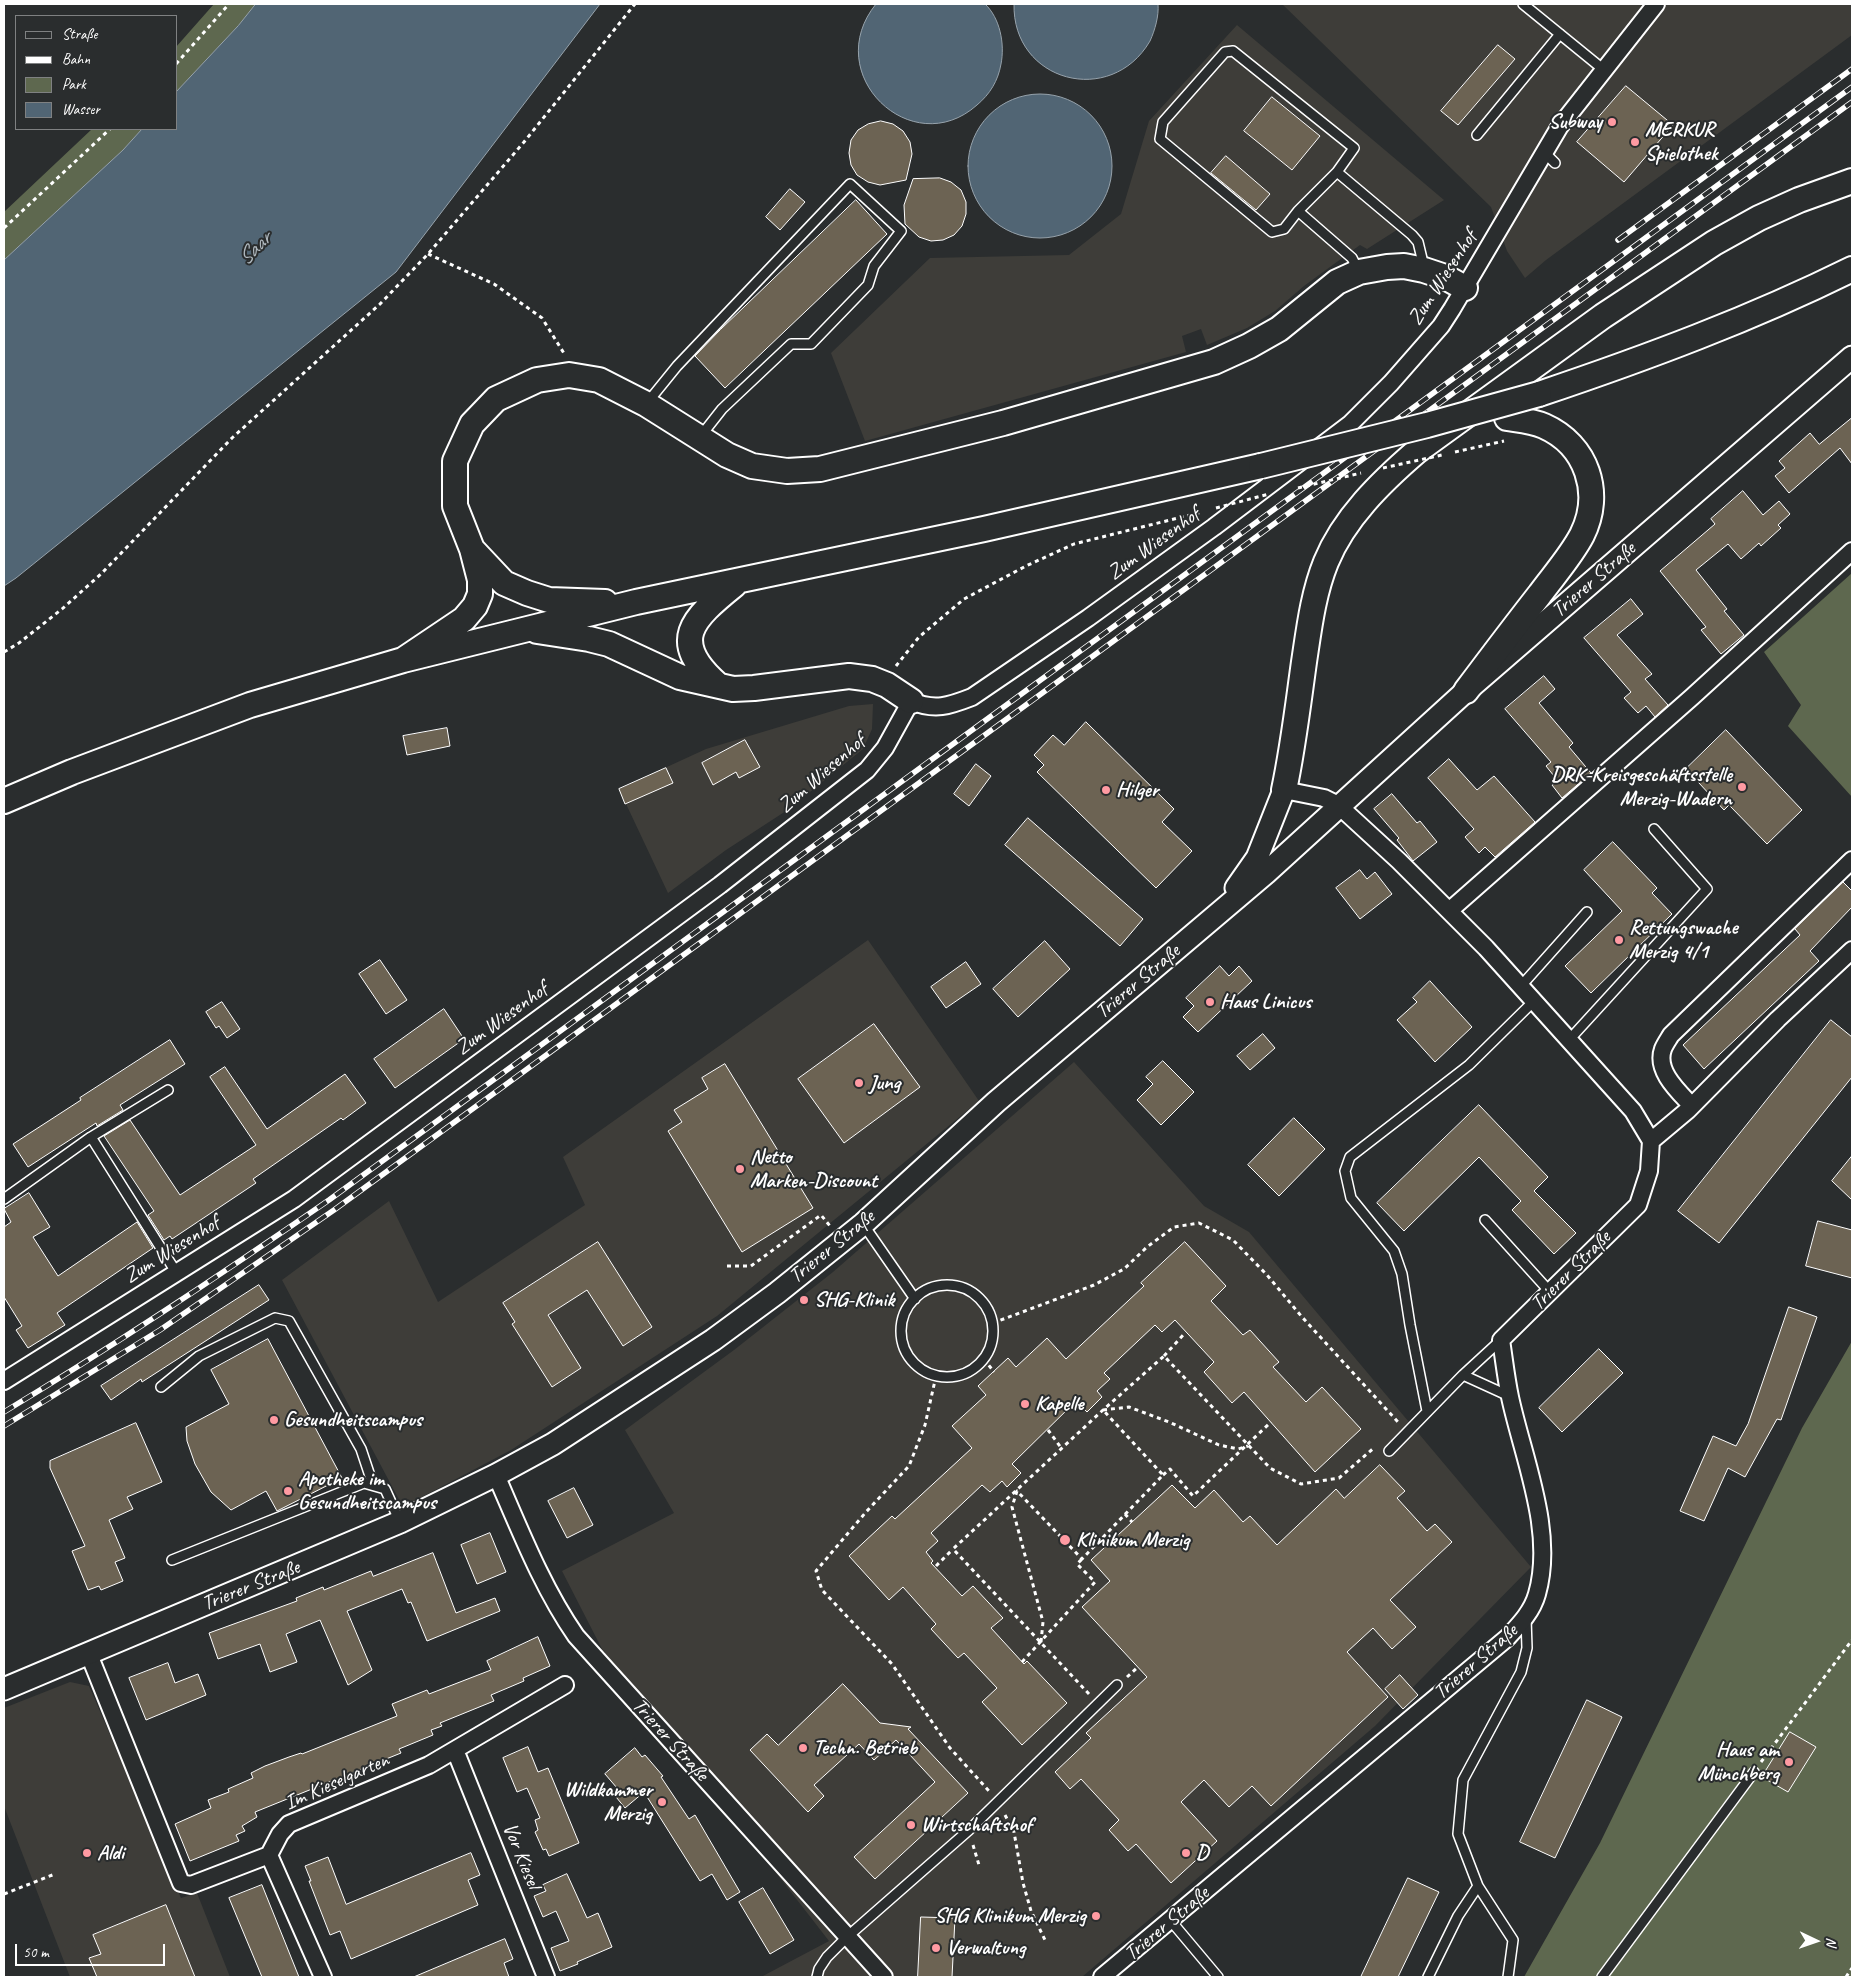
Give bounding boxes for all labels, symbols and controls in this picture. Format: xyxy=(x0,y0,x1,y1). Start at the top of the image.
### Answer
legend xyxy=(15,15,178,130)
text: Straße xyxy=(62,25,97,44)
text: Bahn xyxy=(62,50,90,69)
text: Park xyxy=(62,75,86,94)
text: Wasser xyxy=(62,100,100,119)
place label: Subway xyxy=(1549,109,1602,135)
marker: Subway xyxy=(1606,116,1618,128)
place label: MERKUR Spielothek xyxy=(1645,117,1718,167)
marker: MERKUR Spielothek xyxy=(1629,136,1641,148)
street label: Zum Wiesenhof xyxy=(1403,226,1483,330)
water label: Saar xyxy=(233,227,277,271)
street label: Zum Wiesenhof xyxy=(1103,502,1205,586)
street label: Trierer Straße xyxy=(1547,537,1641,623)
street label: Zum Wiesenhof xyxy=(773,729,871,819)
place label: DRK-Kreisgeschäftsstelle Merzig-Wadern xyxy=(1551,762,1732,812)
place label: Hilger xyxy=(1116,777,1158,803)
marker: DRK-Kreisgeschäftsstelle Merzig-Wadern xyxy=(1736,781,1748,793)
marker: Hilger xyxy=(1100,784,1112,796)
place label: Rettungswache Merzig 4/1 xyxy=(1629,915,1738,965)
marker: Rettungswache Merzig 4/1 xyxy=(1613,934,1625,946)
street label: Trierer Straße xyxy=(1090,939,1186,1025)
street label: Zum Wiesenhof xyxy=(451,977,553,1061)
place label: Haus Linicus xyxy=(1220,989,1311,1015)
marker: Haus Linicus xyxy=(1204,996,1216,1008)
place label: Jung xyxy=(869,1070,900,1096)
marker: Jung xyxy=(853,1077,865,1089)
place label: Netto Marken-Discount xyxy=(750,1144,877,1194)
marker: Netto Marken-Discount xyxy=(734,1163,746,1175)
street label: Trierer Straße xyxy=(784,1205,880,1289)
street label: Zum Wiesenhof xyxy=(120,1211,224,1289)
street label: Trierer Straße xyxy=(1526,1226,1616,1316)
place label: SHG-Klinik xyxy=(814,1287,894,1313)
marker: SHG-Klinik xyxy=(798,1294,810,1306)
place label: Kapelle xyxy=(1035,1391,1084,1417)
marker: Kapelle xyxy=(1019,1398,1031,1410)
place label: Gesundheitscampus xyxy=(284,1407,422,1433)
marker: Gesundheitscampus xyxy=(268,1414,280,1426)
place label: Apotheke im Gesundheitscampus xyxy=(298,1466,436,1516)
marker: Apotheke im Gesundheitscampus xyxy=(282,1485,294,1497)
place label: Klinikum Merzig xyxy=(1076,1527,1189,1553)
marker: Klinikum Merzig xyxy=(1058,1533,1072,1547)
street label: Trierer Straße xyxy=(199,1555,303,1617)
street label: Trierer Straße xyxy=(1429,1619,1523,1705)
street label: Trierer Straße xyxy=(626,1693,714,1787)
place label: Techn. Betrieb xyxy=(813,1735,917,1761)
place label: Haus am Münchberg xyxy=(1697,1737,1779,1787)
marker: Techn. Betrieb xyxy=(797,1742,809,1754)
street label: Im Kieselgarten xyxy=(281,1748,393,1816)
marker: Haus am Münchberg xyxy=(1783,1756,1795,1768)
place label: Wildkammer Merzig xyxy=(564,1777,652,1827)
marker: Wildkammer Merzig xyxy=(656,1796,668,1808)
place label: Wirtschaftshof xyxy=(921,1812,1032,1838)
street label: Vor Kiesel xyxy=(496,1819,546,1893)
marker: Wirtschaftshof xyxy=(905,1819,917,1831)
place label: Aldi xyxy=(97,1840,124,1866)
place label: D xyxy=(1196,1840,1208,1866)
marker: Aldi xyxy=(81,1847,93,1859)
marker: D xyxy=(1180,1847,1192,1859)
street label: Trierer Straße xyxy=(1119,1881,1215,1967)
place label: SHG Klinikum Merzig xyxy=(934,1903,1086,1929)
marker: SHG Klinikum Merzig xyxy=(1090,1910,1102,1922)
north arrow xyxy=(1791,1916,1841,1966)
scale bar xyxy=(18,1934,168,1966)
place label: Verwaltung xyxy=(946,1935,1025,1961)
text: N xyxy=(1823,1937,1840,1947)
marker: Verwaltung xyxy=(930,1942,942,1954)
text: 50 m xyxy=(23,1943,49,1962)

